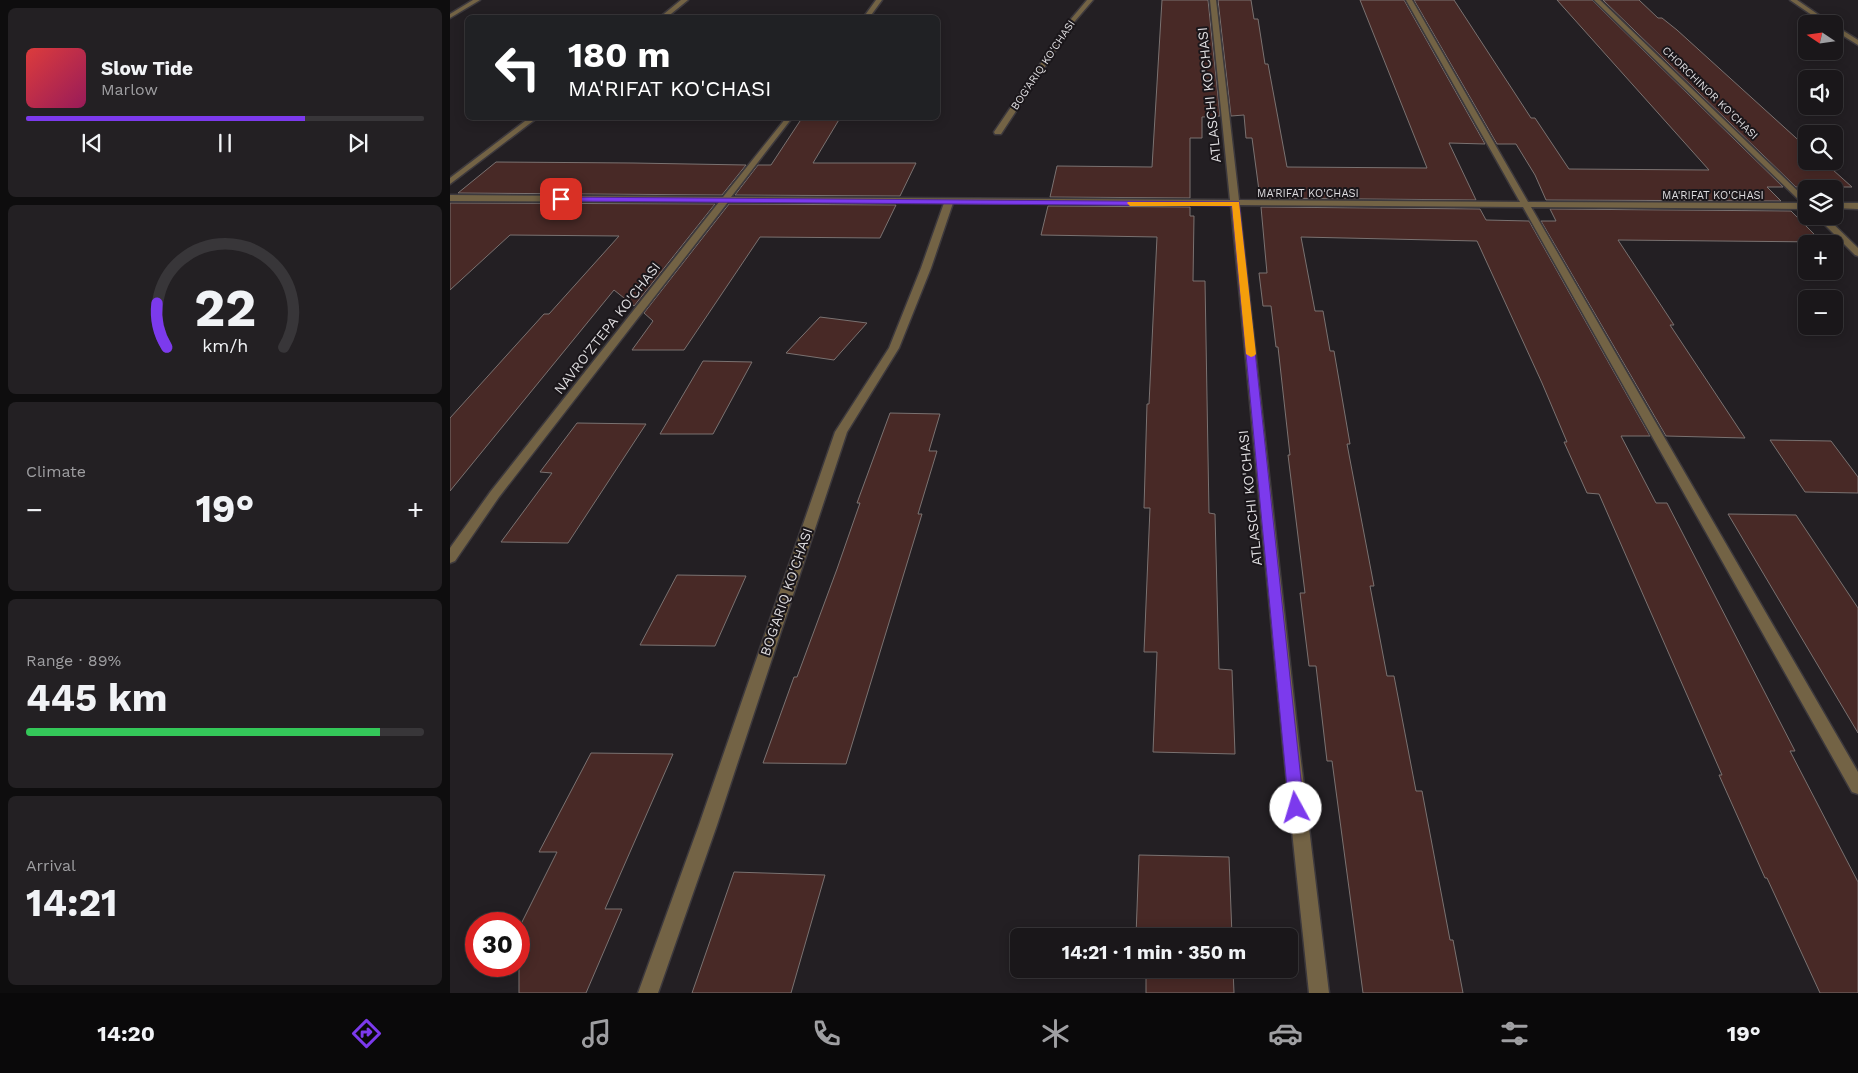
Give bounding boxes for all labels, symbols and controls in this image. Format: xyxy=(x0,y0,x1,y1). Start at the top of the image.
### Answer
north arrow xyxy=(1798,15,1842,60)
map controls xyxy=(1798,15,1843,335)
street label: BOG'ARIQ KO'CHASI xyxy=(1008,18,1078,112)
street label: ATLASCHI KO'CHASI xyxy=(1194,26,1224,164)
text: 180 m xyxy=(568,34,671,76)
icon: left xyxy=(485,35,550,100)
street label: CHORCHINOR KO'CHASI xyxy=(1659,44,1761,142)
text: Slow Tide xyxy=(101,57,193,80)
button: sound xyxy=(1798,70,1843,115)
text: MA'RIFAT KO'CHASI xyxy=(568,76,772,101)
text: Marlow xyxy=(101,80,158,99)
button: search xyxy=(1798,125,1843,170)
icon: previous xyxy=(78,129,106,157)
icon: pause xyxy=(211,129,239,157)
icon: next xyxy=(344,129,372,157)
pin xyxy=(540,178,582,220)
button: layers xyxy=(1798,180,1843,225)
icon: arrive xyxy=(547,185,575,213)
street label: MA'RIFAT KO'CHASI xyxy=(1257,187,1359,200)
street label: MA'RIFAT KO'CHASI xyxy=(1662,189,1764,202)
button: + xyxy=(1798,235,1843,280)
street label: NAVRO'ZTEPA KO'CHASI xyxy=(551,259,663,397)
text: 22 xyxy=(194,278,256,339)
button: − xyxy=(1798,290,1843,335)
text: km/h xyxy=(202,335,248,356)
street label: ATLASCHI KO'CHASI xyxy=(1235,429,1265,567)
text: Climate xyxy=(26,462,86,481)
text: 19° xyxy=(196,487,254,531)
text: − xyxy=(26,493,43,526)
text: + xyxy=(407,493,424,526)
street label: BOG'ARIQ KO'CHASI xyxy=(757,526,815,658)
text: Range · 89% xyxy=(26,651,121,670)
text: 445 km xyxy=(26,676,168,720)
position arrow xyxy=(1269,781,1321,833)
text: Arrival xyxy=(26,856,76,875)
text: 14:21 xyxy=(26,881,117,925)
speed limit sign: 30 xyxy=(465,912,530,977)
text: 14:21 · 1 min · 350 m xyxy=(1062,941,1246,964)
icon: directions xyxy=(349,1016,384,1051)
icon: music xyxy=(579,1016,614,1051)
icon: phone xyxy=(809,1016,844,1051)
icon: climate xyxy=(1038,1016,1073,1051)
icon: car xyxy=(1268,1016,1303,1051)
icon: filters xyxy=(1497,1016,1532,1051)
text: 14:20 xyxy=(97,1021,155,1046)
text: 19° xyxy=(1727,1021,1761,1046)

